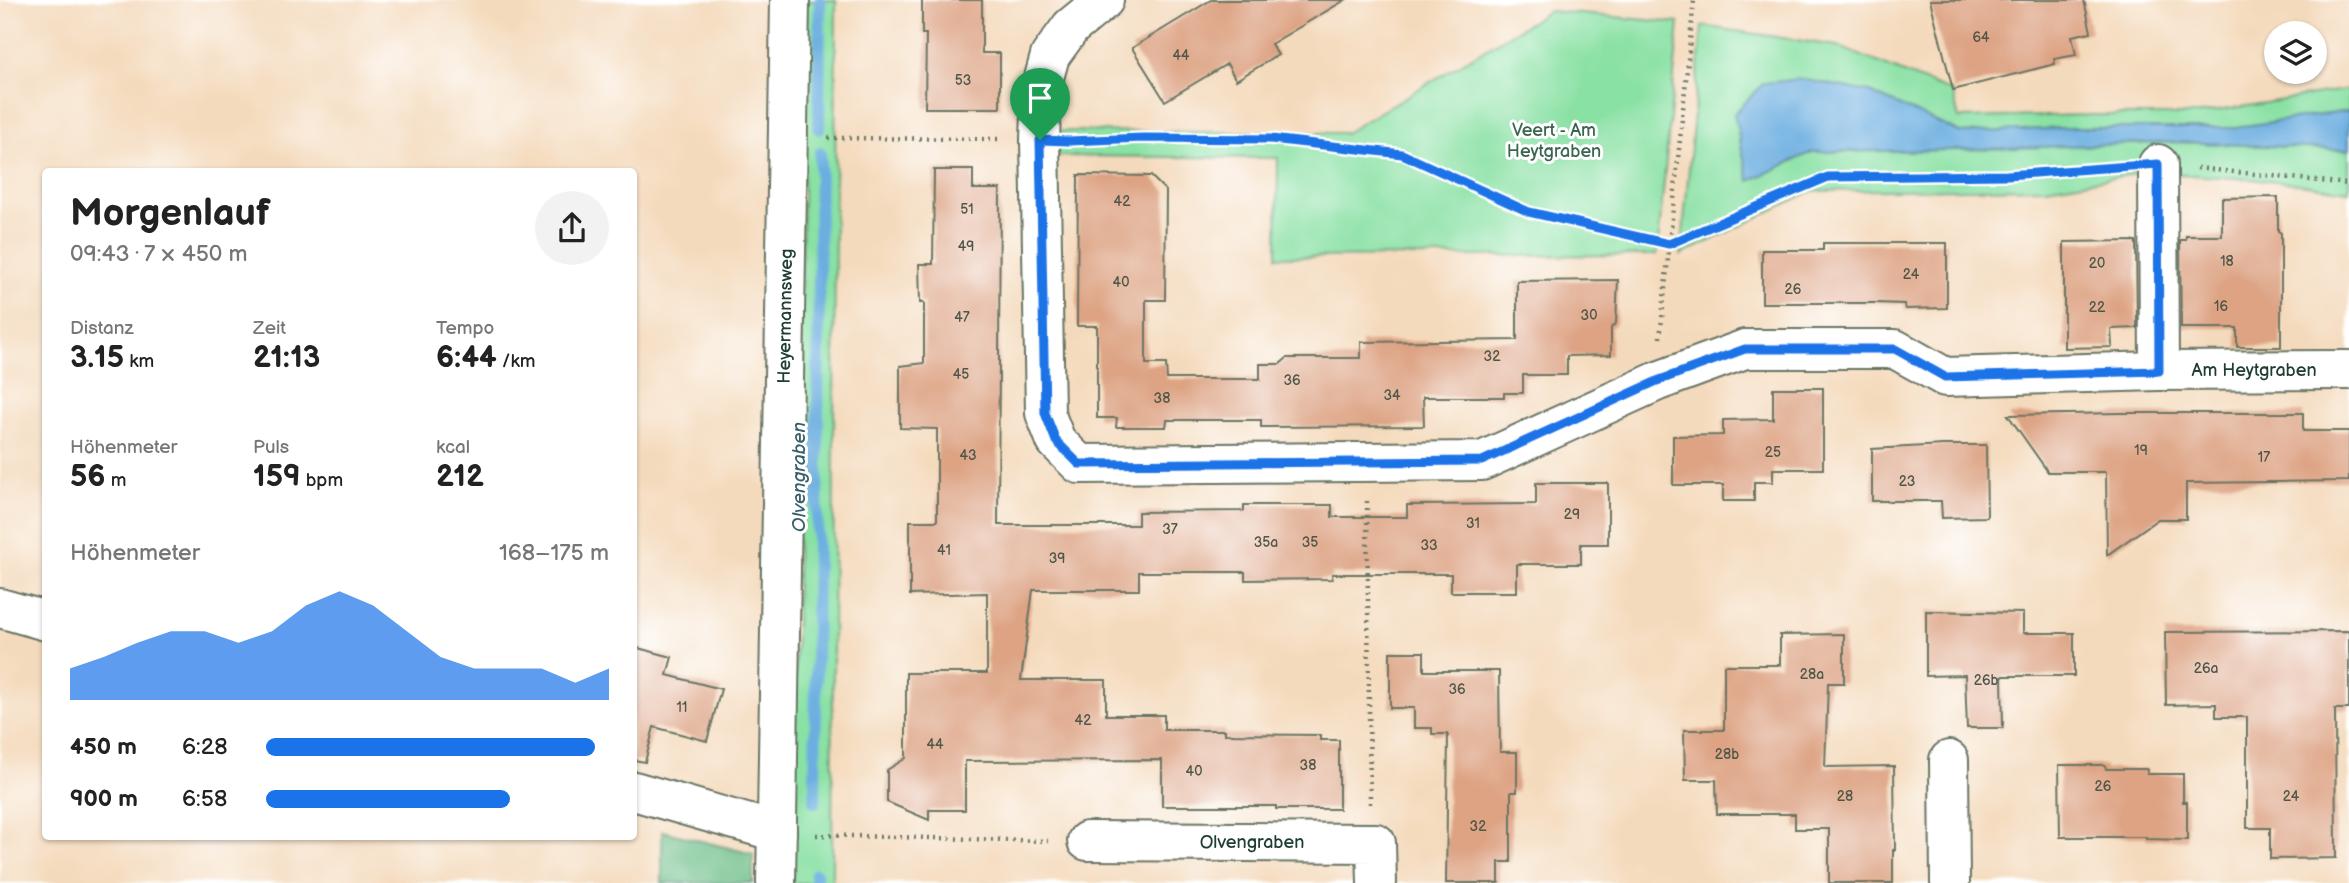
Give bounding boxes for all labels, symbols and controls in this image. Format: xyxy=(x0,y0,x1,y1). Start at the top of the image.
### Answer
map controls xyxy=(2264,21,2327,84)
button: layers xyxy=(2264,21,2327,84)
house number: 64 xyxy=(1972,29,1990,46)
house number: 44 xyxy=(1172,47,1190,64)
pin xyxy=(1010,68,1070,140)
house number: 53 xyxy=(955,72,971,89)
icon: arrive xyxy=(1021,79,1059,117)
park label: Veert - Am Heytgraben xyxy=(1507,120,1601,162)
text: Morgenlauf xyxy=(70,191,270,236)
button: share xyxy=(535,191,609,265)
house number: 42 xyxy=(1114,193,1131,210)
house number: 51 xyxy=(960,201,974,218)
house number: 49 xyxy=(958,238,974,255)
text: 09:43 · 7 × 450 m xyxy=(70,240,248,268)
street label: Heyermannsweg xyxy=(774,248,797,384)
house number: 18 xyxy=(2220,253,2234,270)
house number: 20 xyxy=(2089,255,2105,272)
house number: 24 xyxy=(1903,266,1920,283)
house number: 40 xyxy=(1113,274,1129,291)
house number: 26 xyxy=(1785,281,1802,298)
house number: 16 xyxy=(2214,298,2228,315)
house number: 22 xyxy=(2089,299,2106,316)
house number: 30 xyxy=(1581,307,1597,324)
house number: 47 xyxy=(954,309,970,326)
text: Distanz xyxy=(70,317,134,340)
text: Zeit xyxy=(253,317,286,340)
text: Tempo xyxy=(436,317,494,340)
text: 3.15 xyxy=(70,340,124,376)
text: 21:13 xyxy=(253,340,320,376)
text: 6:44 xyxy=(436,340,497,376)
house number: 32 xyxy=(1484,348,1501,365)
text: km xyxy=(124,350,154,373)
text: /km xyxy=(497,350,535,373)
street label: Am Heytgraben xyxy=(2191,360,2317,381)
house number: 45 xyxy=(953,366,969,383)
house number: 36 xyxy=(1283,372,1301,389)
house number: 34 xyxy=(1383,387,1401,404)
house number: 38 xyxy=(1154,390,1170,407)
water label: Olvengraben xyxy=(788,422,811,532)
text: Höhenmeter xyxy=(70,436,177,459)
text: Puls xyxy=(253,436,289,459)
text: kcal xyxy=(436,436,470,459)
house number: 19 xyxy=(2134,442,2148,459)
house number: 25 xyxy=(1765,444,1781,461)
house number: 43 xyxy=(959,447,977,464)
house number: 17 xyxy=(2258,449,2270,466)
text: 56 xyxy=(70,459,106,495)
text: 159 xyxy=(253,459,301,495)
text: 212 xyxy=(436,459,484,495)
text: m xyxy=(106,469,126,492)
text: bpm xyxy=(301,469,343,492)
house number: 23 xyxy=(1899,473,1915,490)
house number: 29 xyxy=(1564,506,1580,523)
house number: 31 xyxy=(1466,515,1480,532)
house number: 37 xyxy=(1162,521,1178,538)
house number: 35a xyxy=(1254,534,1278,551)
house number: 35 xyxy=(1302,534,1318,551)
house number: 33 xyxy=(1420,537,1438,554)
text: Höhenmeter xyxy=(70,539,200,567)
text: 168–175 m xyxy=(499,539,609,567)
house number: 41 xyxy=(937,542,951,559)
house number: 39 xyxy=(1049,550,1065,567)
house number: 26a xyxy=(2194,660,2218,677)
house number: 28a xyxy=(1800,666,1824,683)
house number: 26b xyxy=(1974,672,1998,689)
house number: 36 xyxy=(1448,681,1466,698)
house number: 11 xyxy=(677,699,687,716)
house number: 42 xyxy=(1075,712,1092,729)
text: 450 m xyxy=(70,733,137,761)
text: 6:28 xyxy=(182,733,228,761)
house number: 44 xyxy=(926,736,944,753)
house number: 28b xyxy=(1715,746,1739,763)
house number: 38 xyxy=(1300,757,1316,774)
house number: 40 xyxy=(1186,763,1202,780)
house number: 26 xyxy=(2095,778,2112,795)
text: 900 m xyxy=(70,785,138,813)
text: 6:58 xyxy=(182,785,227,813)
house number: 28 xyxy=(1837,788,1853,805)
house number: 24 xyxy=(2283,788,2300,805)
house number: 32 xyxy=(1470,818,1487,835)
street label: Olvengraben xyxy=(1200,832,1304,853)

